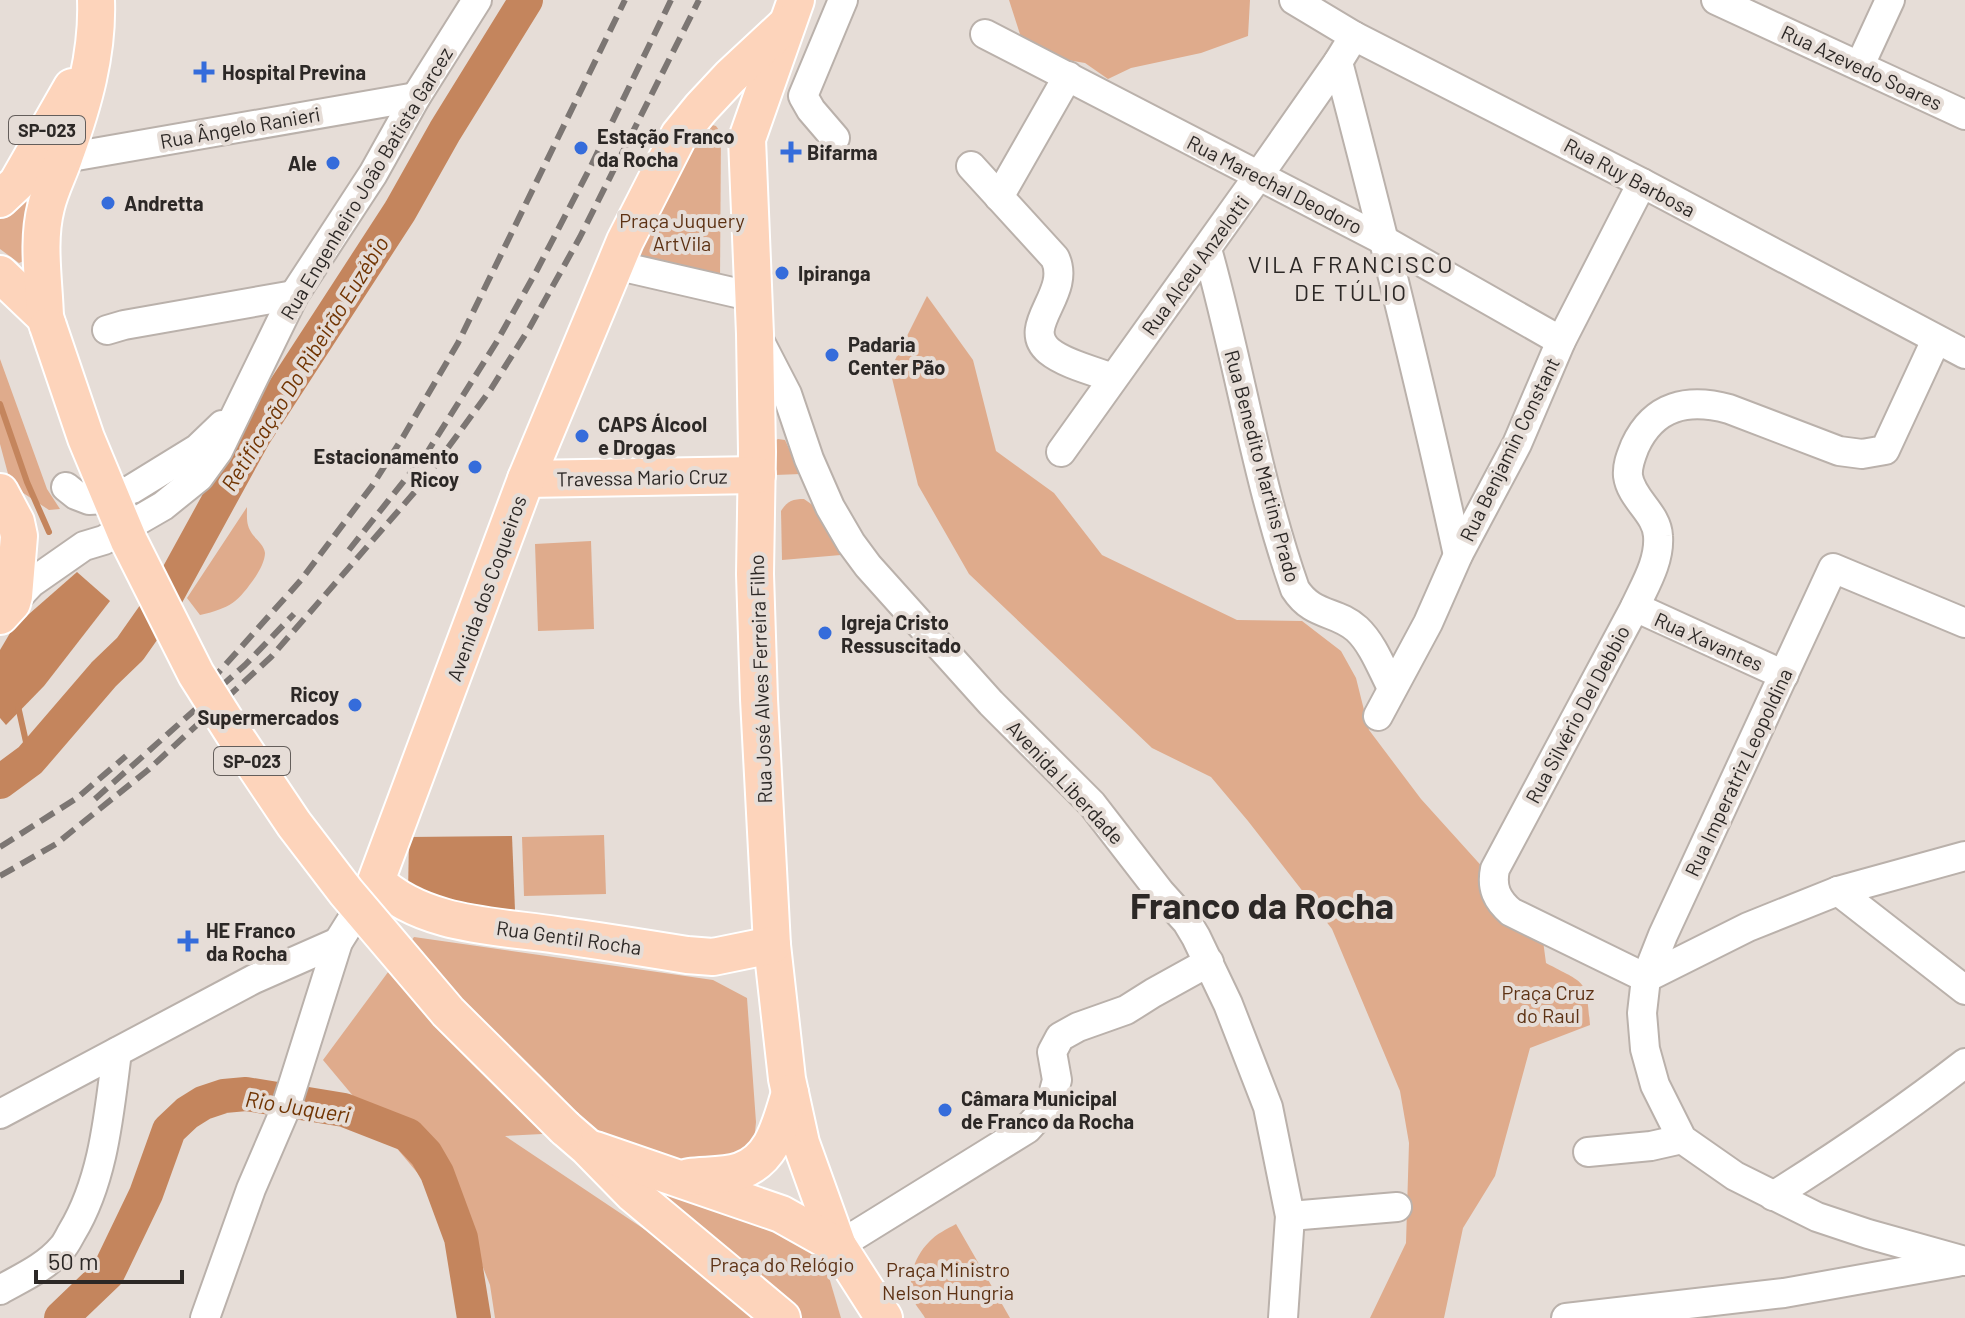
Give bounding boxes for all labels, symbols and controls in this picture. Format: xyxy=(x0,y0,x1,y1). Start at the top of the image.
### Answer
street label: Rua Azevedo Soares xyxy=(1778,19,1946,115)
street label: Rua Engenheiro João Batista Garcez xyxy=(275,42,457,324)
place label: Hospital Previna xyxy=(222,60,366,84)
marker: Hospital Previna xyxy=(193,61,215,83)
street label: Rua Ângelo Ranieri xyxy=(158,101,322,153)
road number: SP-023 xyxy=(9,116,85,144)
place label: Estação Franco da Rocha xyxy=(597,124,735,171)
street label: Rua Marechal Deodoro xyxy=(1183,129,1367,239)
street label: Rua Ruy Barbosa xyxy=(1560,132,1700,222)
marker: Estação Franco da Rocha xyxy=(572,139,590,157)
place label: Bifarma xyxy=(807,140,878,164)
marker: Bifarma xyxy=(782,143,800,161)
place label: Ale xyxy=(288,151,317,175)
marker: Ale xyxy=(324,154,342,172)
street label: Rua Alceu Anzelotti xyxy=(1136,190,1254,340)
place label: Andretta xyxy=(124,191,203,215)
marker: Andretta xyxy=(99,194,117,212)
park label: Praça Juquery ArtVila xyxy=(619,208,745,255)
water label: Retificação Do Ribeirão Euzébio xyxy=(215,231,393,495)
district label: VILA FRANCISCO DE TÚLIO xyxy=(1248,249,1454,306)
place label: Ipiranga xyxy=(798,261,870,285)
marker: Ipiranga xyxy=(773,264,791,282)
place label: Padaria Center Pão xyxy=(848,332,945,379)
marker: Padaria Center Pão xyxy=(823,346,841,364)
street label: Rua Benedito Martins Prado xyxy=(1220,347,1306,585)
street label: Rua Benjamin Constant xyxy=(1454,353,1564,545)
place label: CAPS Álcool e Drogas xyxy=(598,412,707,459)
marker: CAPS Álcool e Drogas xyxy=(573,427,591,445)
place label: Estacionamento Ricoy xyxy=(314,444,459,491)
marker: Estacionamento Ricoy xyxy=(466,458,484,476)
street label: Travessa Mario Cruz xyxy=(556,464,728,490)
street label: Avenida dos Coqueiros xyxy=(441,492,531,684)
street label: Rua José Alves Ferreira Filho xyxy=(744,554,776,804)
street label: Rua Xavantes xyxy=(1651,606,1767,676)
place label: Igreja Cristo Ressuscitado xyxy=(841,610,961,657)
street label: Rua Silvério Del Debbio xyxy=(1520,621,1634,807)
marker: Igreja Cristo Ressuscitado xyxy=(816,624,834,642)
street label: Rua Imperatriz Leopoldina xyxy=(1679,664,1797,880)
place label: Ricoy Supermercados xyxy=(198,682,339,729)
marker: Ricoy Supermercados xyxy=(346,696,364,714)
street label: Avenida Liberdade xyxy=(1003,715,1129,849)
road number: SP-023 xyxy=(214,747,290,775)
district label: Franco da Rocha xyxy=(1130,883,1394,926)
street label: Rua Gentil Rocha xyxy=(495,915,643,959)
place label: HE Franco da Rocha xyxy=(206,918,296,965)
marker: HE Franco da Rocha xyxy=(177,930,199,952)
park label: Praça Cruz do Raul xyxy=(1502,980,1595,1027)
water label: Rio Juqueri xyxy=(244,1085,353,1127)
place label: Câmara Municipal de Franco da Rocha xyxy=(961,1086,1134,1133)
marker: Câmara Municipal de Franco da Rocha xyxy=(936,1101,954,1119)
scale bar xyxy=(36,1234,182,1284)
text: 50 m xyxy=(48,1246,99,1275)
park label: Praça do Relógio xyxy=(710,1252,854,1276)
park label: Praça Ministro Nelson Hungria xyxy=(882,1257,1014,1304)

